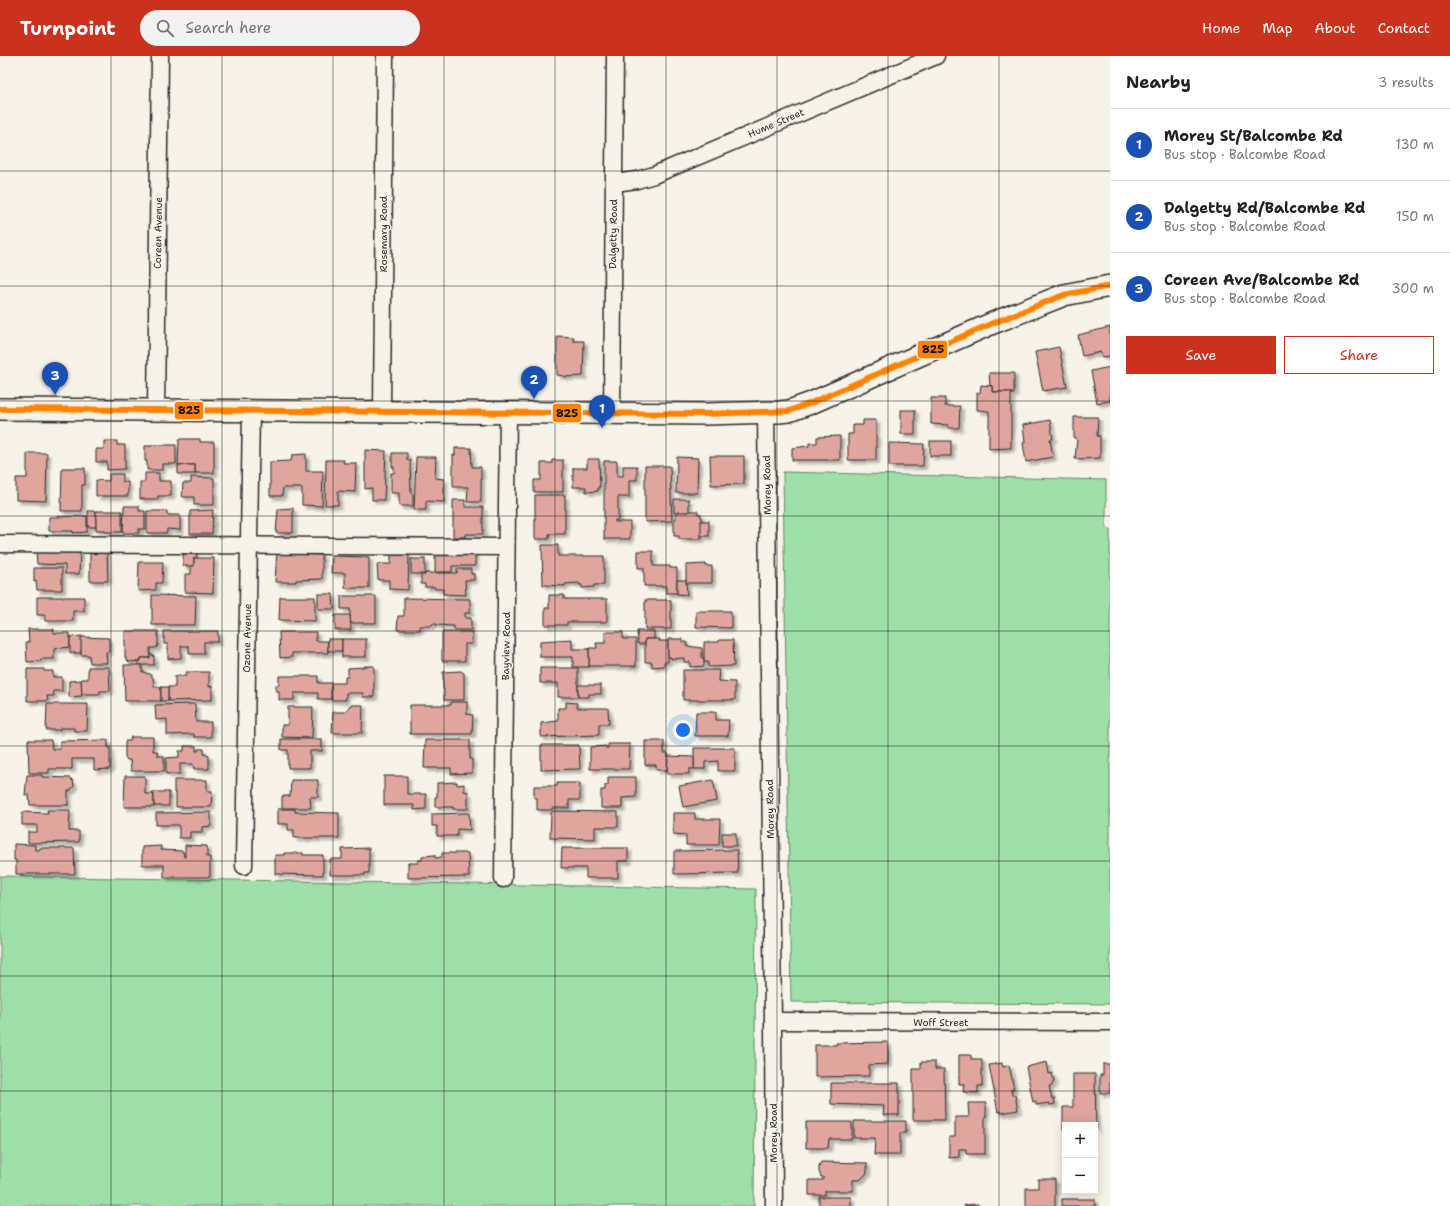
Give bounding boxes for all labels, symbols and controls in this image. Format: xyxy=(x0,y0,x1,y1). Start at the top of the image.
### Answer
search box xyxy=(140,10,420,46)
text: Turnpoint xyxy=(20,16,116,41)
icon: search xyxy=(154,17,176,39)
text: Search here xyxy=(186,18,271,38)
text: Home xyxy=(1202,19,1241,37)
text: Map xyxy=(1263,19,1293,37)
text: About xyxy=(1315,19,1356,37)
text: Contact xyxy=(1378,19,1430,37)
text: Nearby xyxy=(1126,71,1191,93)
text: 3 results xyxy=(1378,74,1434,91)
street label: Hume Street xyxy=(746,105,806,141)
text: Morey St/Balcombe Rd xyxy=(1164,126,1343,146)
text: 1 xyxy=(1136,136,1142,153)
text: 130 m xyxy=(1396,136,1434,153)
text: Bus stop · Balcombe Road xyxy=(1164,146,1326,163)
street label: Rosemary Road xyxy=(377,195,390,272)
street label: Coreen Avenue xyxy=(151,197,165,269)
street label: Dalgetty Road xyxy=(606,198,620,269)
text: Dalgetty Rd/Balcombe Rd xyxy=(1164,198,1365,218)
text: 2 xyxy=(1134,208,1144,225)
text: 150 m xyxy=(1396,208,1434,225)
text: Bus stop · Balcombe Road xyxy=(1164,218,1326,235)
text: Coreen Ave/Balcombe Rd xyxy=(1164,270,1359,290)
text: 3 xyxy=(1134,280,1144,297)
text: 300 m xyxy=(1391,280,1434,297)
text: Bus stop · Balcombe Road xyxy=(1164,290,1326,307)
button: Save xyxy=(1126,336,1276,374)
button: Share xyxy=(1284,336,1434,374)
line badge: 825 xyxy=(917,340,948,359)
text: 825 xyxy=(922,342,944,357)
pin: 3 xyxy=(42,362,68,395)
pin: 2 xyxy=(521,366,547,399)
pin: 1 xyxy=(589,395,615,428)
line badge: 825 xyxy=(174,401,204,420)
text: 825 xyxy=(178,403,200,418)
line badge: 825 xyxy=(552,403,582,423)
text: 825 xyxy=(556,406,578,421)
street label: Morey Road xyxy=(760,454,774,515)
street label: Ozone Avenue xyxy=(240,603,254,673)
street label: Bayview Road xyxy=(499,611,513,680)
your location xyxy=(673,720,693,740)
street label: Morey Road xyxy=(763,778,777,839)
street label: Woff Street xyxy=(913,1016,969,1029)
street label: Morey Road xyxy=(767,1103,780,1163)
map controls xyxy=(1062,1122,1098,1194)
button: + xyxy=(1062,1122,1098,1158)
button: − xyxy=(1062,1158,1098,1194)

